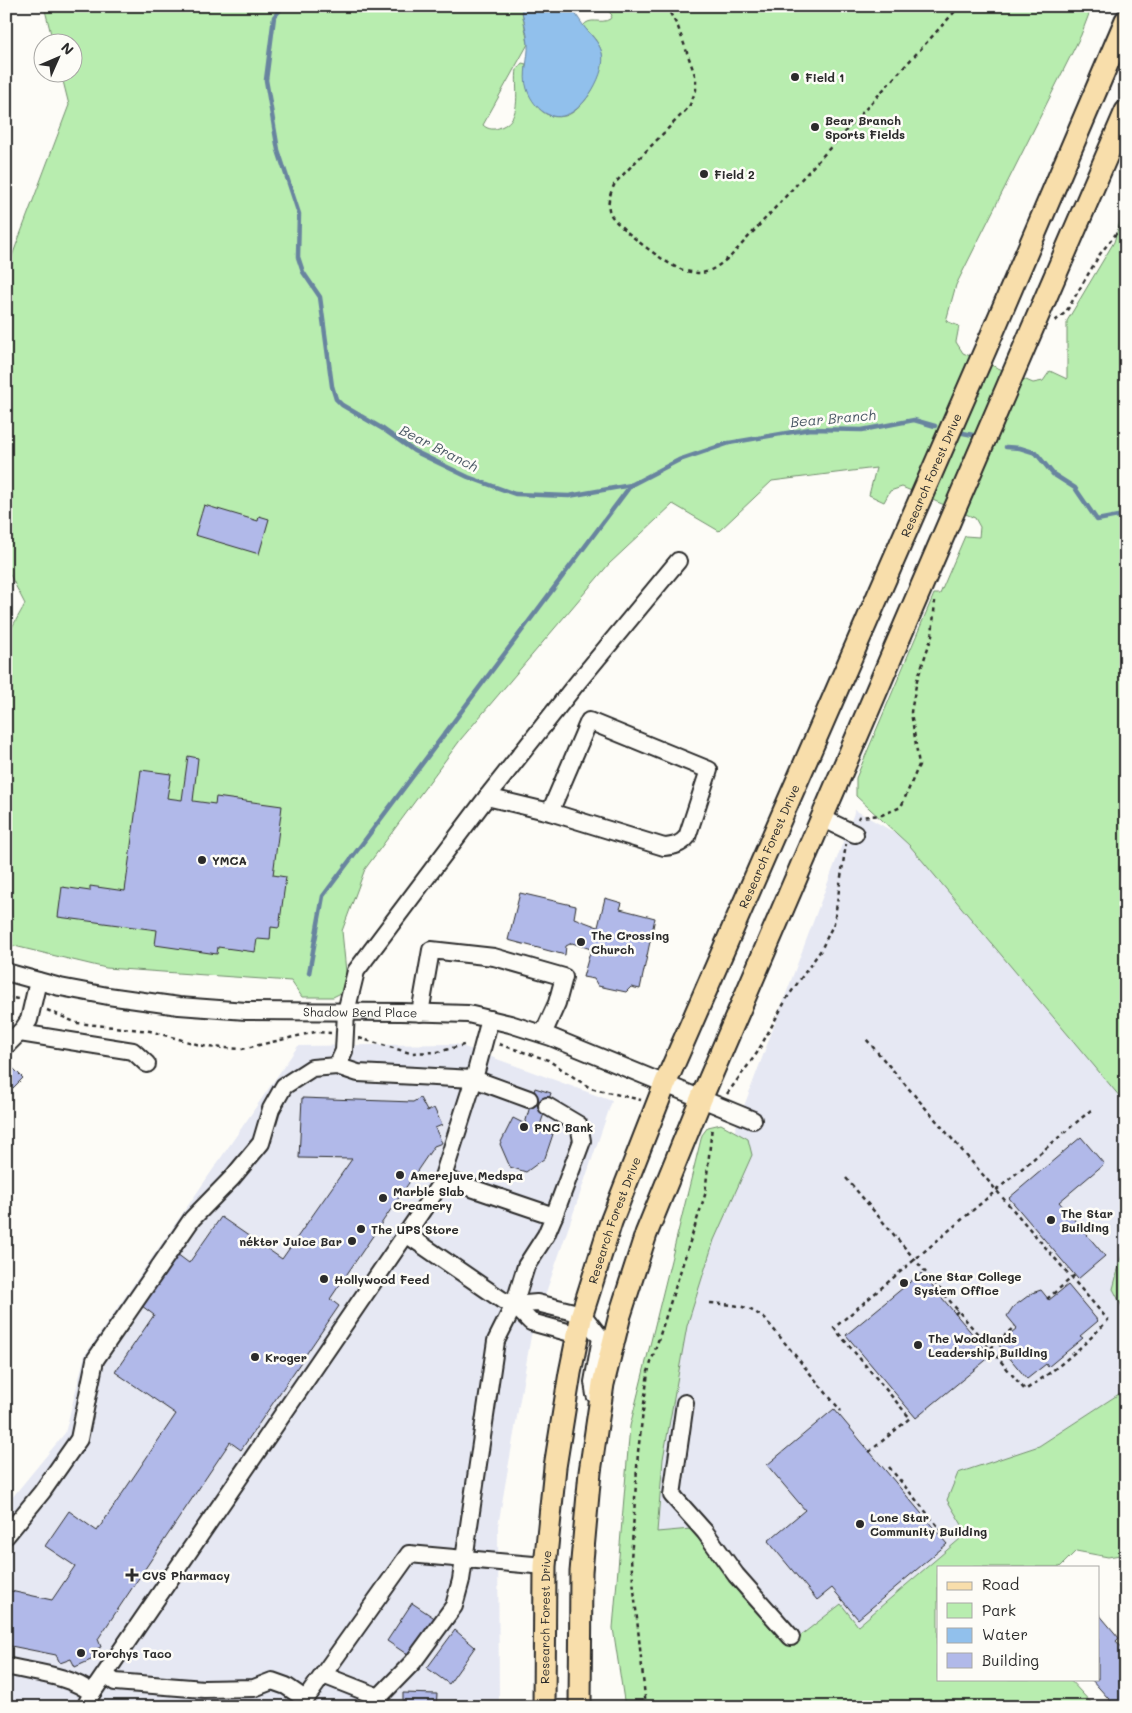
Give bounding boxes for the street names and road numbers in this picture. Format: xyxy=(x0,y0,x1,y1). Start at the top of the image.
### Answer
street label: Research Forest Drive xyxy=(897,411,965,539)
street label: Research Forest Drive xyxy=(735,782,803,911)
street label: Shadow Bend Place xyxy=(303,1003,418,1020)
street label: Research Forest Drive xyxy=(584,1154,644,1286)
street label: Research Forest Drive xyxy=(536,1549,555,1684)

